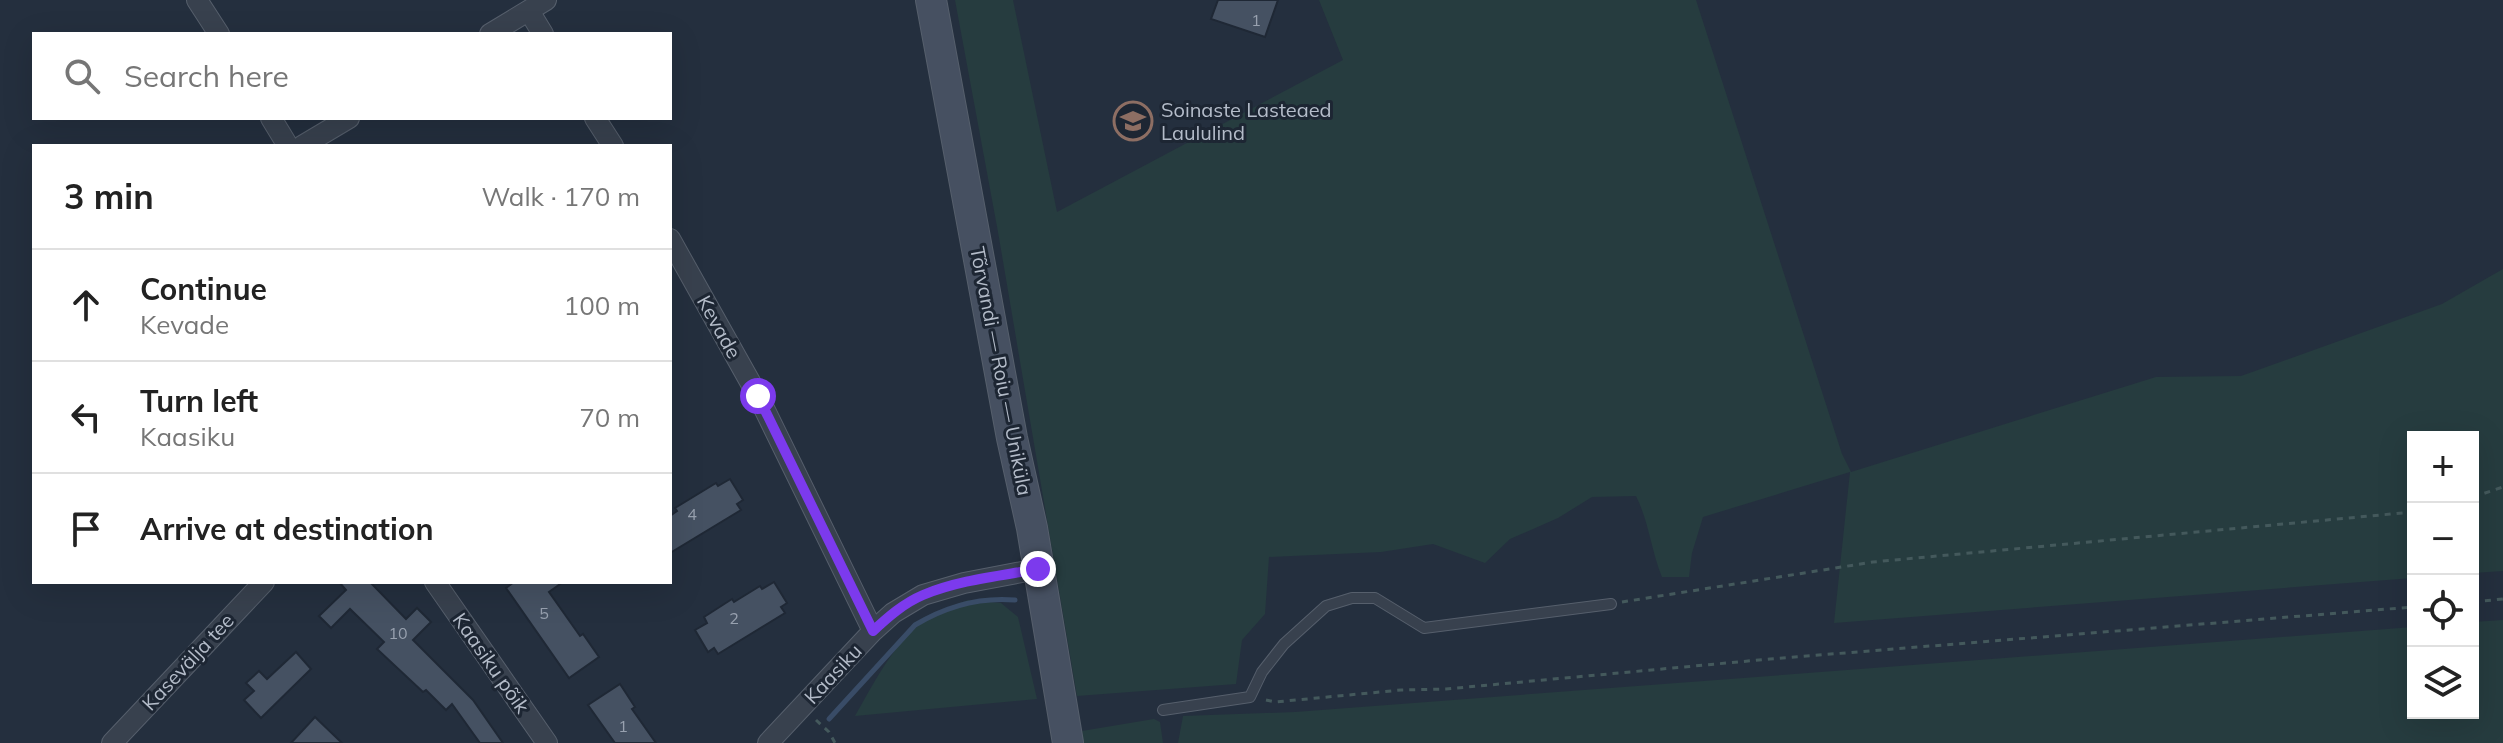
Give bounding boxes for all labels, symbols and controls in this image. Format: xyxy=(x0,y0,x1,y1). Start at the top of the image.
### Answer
house number: 1 xyxy=(1251,10,1261,30)
search box xyxy=(32,32,672,120)
icon: search xyxy=(60,54,104,98)
text: Search here xyxy=(124,57,289,95)
place label: Soinaste Lasteaed Laululind xyxy=(1161,97,1332,145)
school or university icon: Soinaste Lasteaed Laululind xyxy=(1112,100,1154,142)
text: 3 min xyxy=(64,175,154,218)
text: Walk · 170 m xyxy=(481,180,640,213)
street label: Tõrvandi — Roiu — Uniküla xyxy=(965,244,1038,497)
text: Continue xyxy=(140,270,267,308)
icon: ahead xyxy=(64,283,108,327)
text: 100 m xyxy=(564,289,640,322)
street label: Kevade xyxy=(692,291,747,363)
text: Kevade xyxy=(140,308,229,341)
route start xyxy=(740,378,776,414)
text: Turn left xyxy=(140,382,258,420)
icon: left xyxy=(64,395,108,439)
text: 70 m xyxy=(579,401,640,434)
text: Kaasiku xyxy=(140,420,235,453)
map controls xyxy=(2407,431,2479,719)
button: + xyxy=(2407,431,2479,503)
button: − xyxy=(2407,503,2479,575)
house number: 4 xyxy=(687,504,697,524)
icon: arrive xyxy=(64,507,108,551)
text: Arrive at destination xyxy=(140,510,434,548)
route end xyxy=(1020,551,1056,587)
button: locate xyxy=(2407,575,2479,647)
house number: 5 xyxy=(539,603,549,623)
street label: Kasevälja tee xyxy=(136,608,239,715)
street label: Kaasiku põik xyxy=(448,608,536,718)
house number: 2 xyxy=(729,608,739,628)
house number: 10 xyxy=(388,623,408,643)
street label: Kaasiku xyxy=(799,638,867,709)
button: layers xyxy=(2407,647,2479,719)
house number: 1 xyxy=(618,716,628,736)

